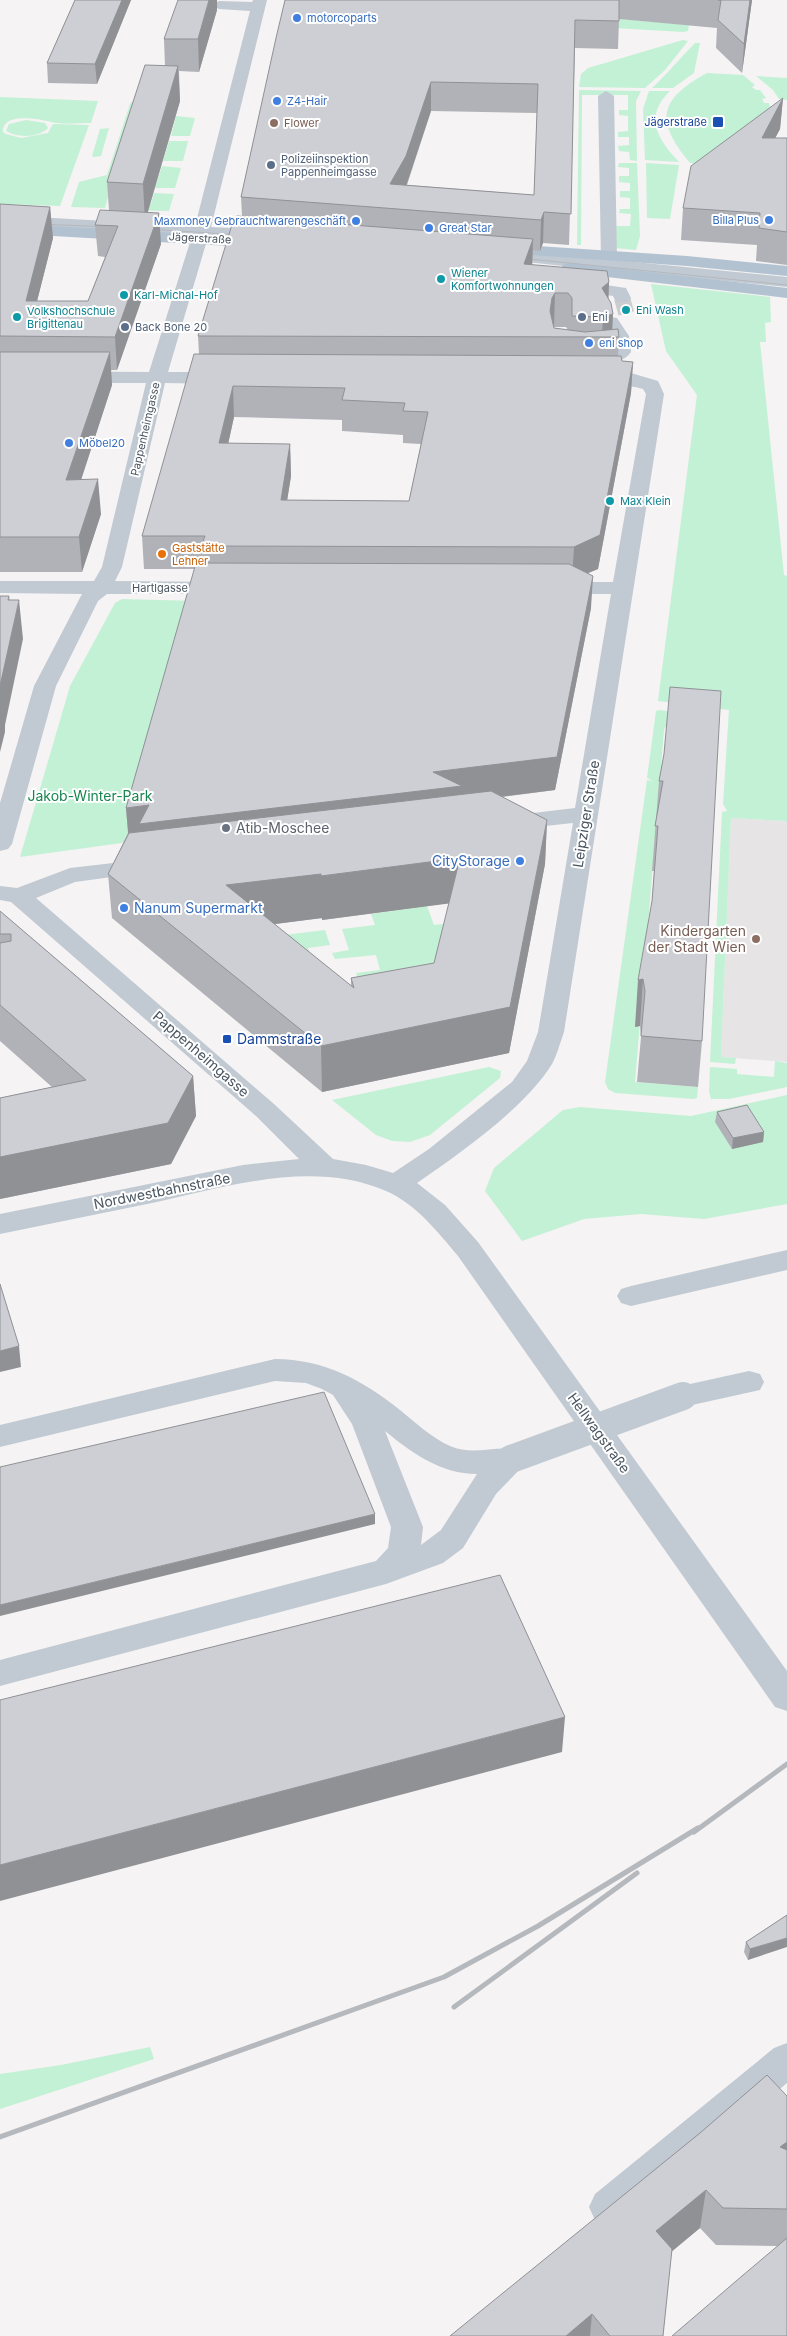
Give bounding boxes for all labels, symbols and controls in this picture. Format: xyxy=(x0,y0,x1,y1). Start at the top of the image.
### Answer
place label: motorcoparts xyxy=(307,11,377,25)
marker: motorcoparts xyxy=(291,12,303,24)
place label: Z4-Hair xyxy=(287,94,327,108)
marker: Z4-Hair xyxy=(271,95,283,107)
place label: Jägerstraße xyxy=(644,115,707,129)
marker: Jägerstraße xyxy=(711,115,725,129)
place label: Flower xyxy=(284,116,319,130)
marker: Flower xyxy=(268,117,280,129)
place label: Polizeiinspektion Pappenheimgasse xyxy=(281,152,377,179)
marker: Polizeiinspektion Pappenheimgasse xyxy=(265,159,277,171)
place label: Billa Plus xyxy=(713,213,759,227)
place label: Maxmoney Gebrauchtwarengeschäft xyxy=(154,214,346,228)
marker: Billa Plus xyxy=(763,214,775,226)
marker: Maxmoney Gebrauchtwarengeschäft xyxy=(350,215,362,227)
place label: Great Star xyxy=(439,221,492,235)
marker: Great Star xyxy=(423,222,435,234)
street label: Jägerstraße xyxy=(168,229,232,247)
place label: Wiener Komfortwohnungen xyxy=(451,266,554,293)
marker: Wiener Komfortwohnungen xyxy=(435,273,447,285)
place label: Karl-Michal-Hof xyxy=(134,288,218,302)
marker: Karl-Michal-Hof xyxy=(118,289,130,301)
place label: Eni Wash xyxy=(636,303,684,317)
place label: Volkshochschule Brigittenau xyxy=(27,304,115,331)
marker: Eni Wash xyxy=(620,304,632,316)
place label: Eni xyxy=(592,310,608,324)
marker: Volkshochschule Brigittenau xyxy=(11,311,23,323)
marker: Eni xyxy=(576,311,588,323)
place label: Back Bone 20 xyxy=(135,320,207,334)
marker: Back Bone 20 xyxy=(119,321,131,333)
place label: eni shop xyxy=(599,336,644,350)
marker: eni shop xyxy=(583,337,595,349)
street label: Pappenheimgasse xyxy=(127,381,163,477)
place label: Möbel20 xyxy=(79,436,125,450)
marker: Möbel20 xyxy=(63,437,75,449)
place label: Max Klein xyxy=(620,494,671,508)
marker: Max Klein xyxy=(604,495,616,507)
place label: Gaststätte Lehner xyxy=(172,541,225,568)
marker: Gaststätte Lehner xyxy=(156,548,168,560)
street label: Hartlgasse xyxy=(132,581,188,595)
street label: Leipziger Straße xyxy=(569,759,602,869)
park label: Jakob-Winter-Park xyxy=(27,787,153,804)
place label: Atib-Moschee xyxy=(236,819,329,836)
marker: Atib-Moschee xyxy=(220,822,232,834)
place label: CityStorage xyxy=(432,852,510,869)
marker: CityStorage xyxy=(514,855,526,867)
place label: Nanum Supermarkt xyxy=(134,899,263,916)
marker: Nanum Supermarkt xyxy=(118,902,130,914)
place label: Kindergarten der Stadt Wien xyxy=(648,922,746,955)
marker: Kindergarten der Stadt Wien xyxy=(750,933,762,945)
street label: Pappenheimgasse xyxy=(150,1007,253,1100)
place label: Dammstraße xyxy=(237,1030,321,1047)
marker: Dammstraße xyxy=(221,1033,233,1045)
street label: Nordwestbahnstraße xyxy=(92,1169,232,1212)
street label: Hellwagstraße xyxy=(565,1389,634,1476)

